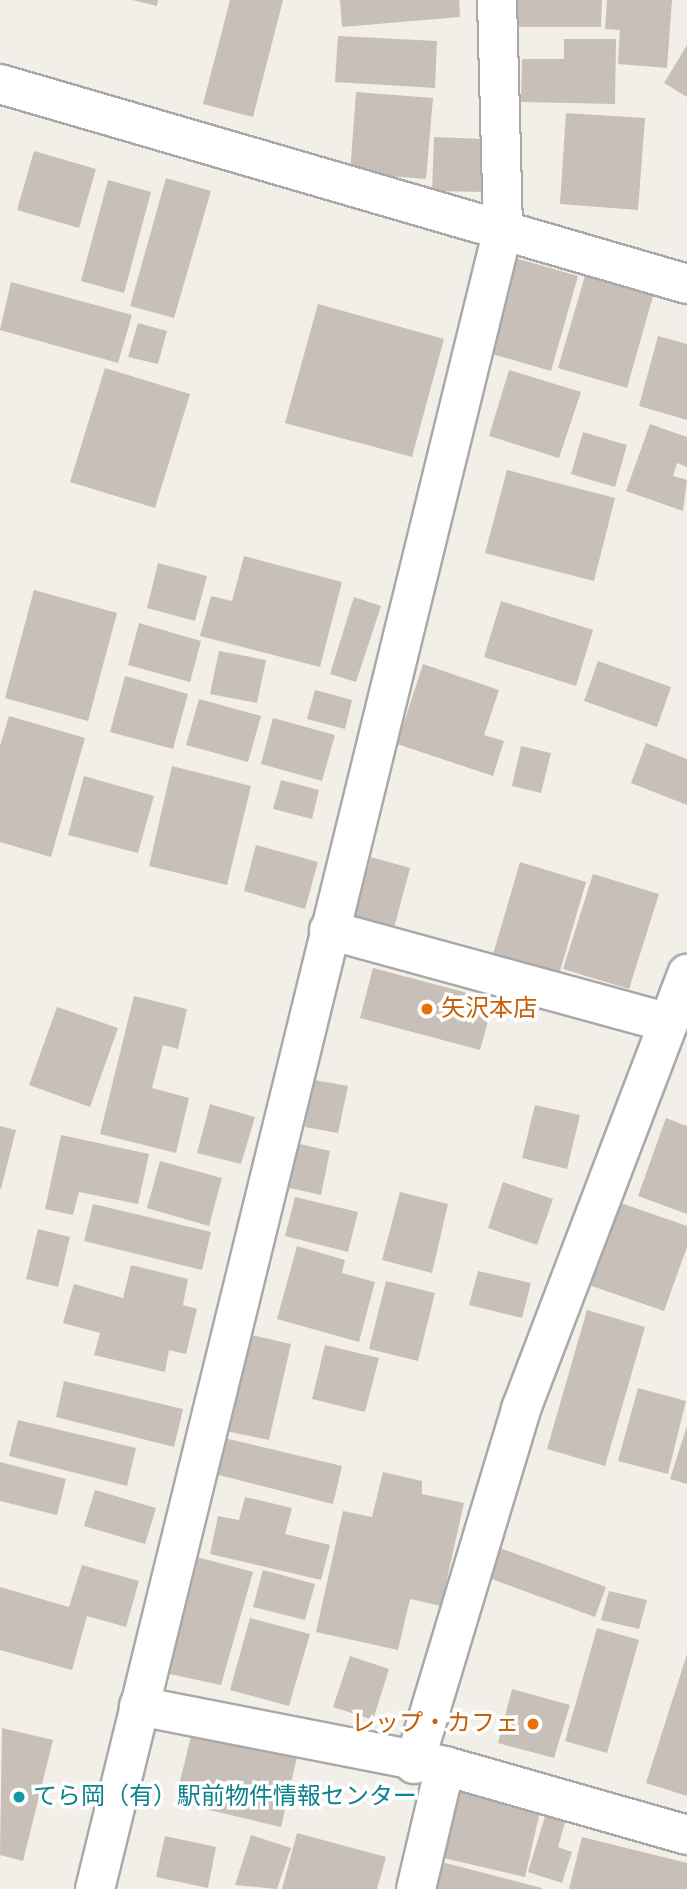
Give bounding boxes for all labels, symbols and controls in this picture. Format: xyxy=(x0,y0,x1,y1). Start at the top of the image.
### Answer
place label: 矢沢本店 xyxy=(441,995,537,1023)
marker: 矢沢本店 xyxy=(419,1001,435,1017)
place label: レップ・カフェ xyxy=(351,1710,519,1738)
marker: レップ・カフェ xyxy=(525,1716,541,1732)
place label: てら岡（有）駅前物件情報センター xyxy=(33,1783,417,1811)
marker: てら岡（有）駅前物件情報センター xyxy=(11,1789,27,1805)

